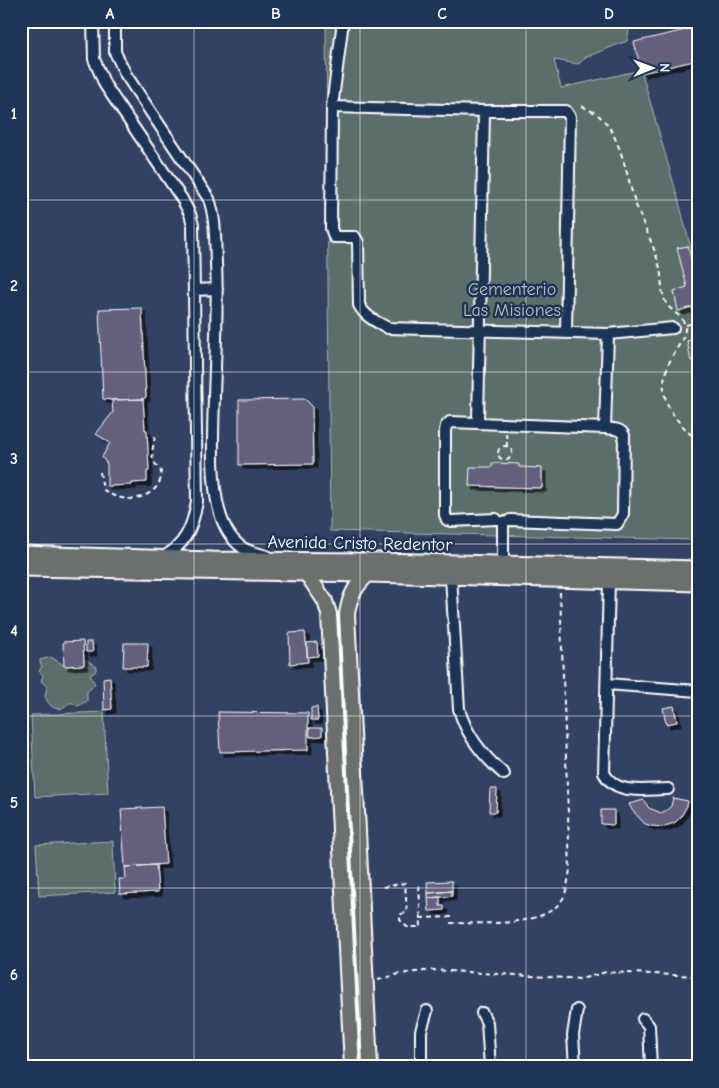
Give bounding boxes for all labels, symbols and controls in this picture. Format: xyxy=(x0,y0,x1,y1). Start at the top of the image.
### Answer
text: A xyxy=(106,5,115,23)
text: B xyxy=(271,5,281,23)
text: C xyxy=(437,5,447,23)
text: D xyxy=(604,5,614,23)
north arrow xyxy=(626,42,676,92)
text: N xyxy=(656,63,673,72)
text: 1 xyxy=(11,105,17,123)
text: 2 xyxy=(10,277,18,295)
park label: Cementerio Las Misiones xyxy=(463,279,561,321)
text: 3 xyxy=(10,450,18,468)
street label: Avenida Cristo Redentor xyxy=(267,531,453,556)
text: 4 xyxy=(10,622,18,640)
text: 5 xyxy=(10,794,18,812)
text: 6 xyxy=(10,966,18,984)

